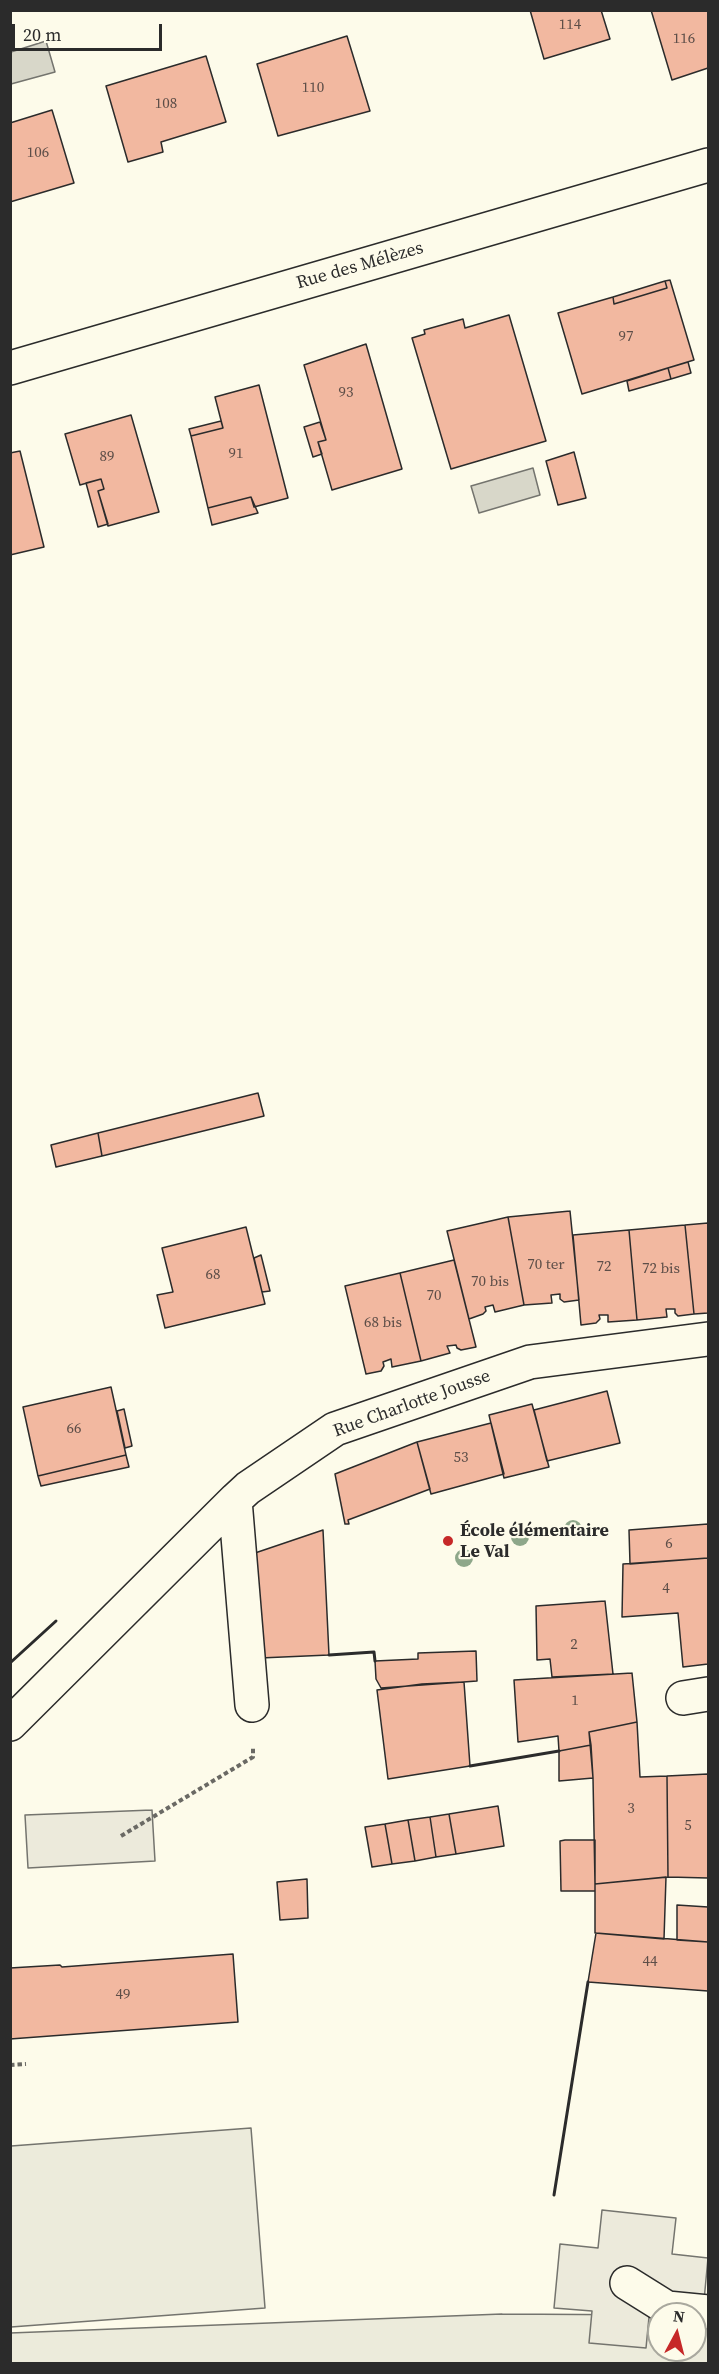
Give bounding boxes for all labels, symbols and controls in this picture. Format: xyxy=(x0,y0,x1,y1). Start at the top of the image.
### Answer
scale bar xyxy=(15,12,165,50)
house number: 114 xyxy=(559,16,581,34)
text: 20 m xyxy=(23,22,61,47)
house number: 116 xyxy=(673,30,695,48)
house number: 110 xyxy=(302,79,324,97)
house number: 108 xyxy=(155,95,177,113)
house number: 106 xyxy=(27,144,49,162)
street label: Rue des Mélèzes xyxy=(294,238,426,294)
house number: 97 xyxy=(619,328,633,346)
house number: 93 xyxy=(339,384,353,402)
house number: 91 xyxy=(229,445,243,463)
house number: 89 xyxy=(100,448,114,466)
house number: 70 ter xyxy=(527,1256,565,1274)
house number: 72 xyxy=(597,1258,611,1276)
house number: 72 bis xyxy=(642,1260,680,1278)
house number: 68 xyxy=(206,1266,220,1284)
house number: 70 bis xyxy=(471,1273,509,1291)
house number: 70 xyxy=(427,1287,441,1305)
house number: 68 bis xyxy=(364,1314,402,1332)
street label: Rue Charlotte Jousse xyxy=(331,1366,493,1442)
house number: 66 xyxy=(67,1420,81,1438)
house number: 53 xyxy=(454,1449,468,1467)
place label: École élémentaire Le Val xyxy=(460,1520,609,1562)
marker: École élémentaire Le Val xyxy=(441,1534,455,1548)
house number: 6 xyxy=(665,1535,673,1553)
house number: 4 xyxy=(662,1580,670,1598)
house number: 2 xyxy=(570,1636,578,1654)
house number: 1 xyxy=(571,1692,579,1710)
house number: 3 xyxy=(627,1800,635,1818)
house number: 5 xyxy=(684,1817,692,1835)
house number: 44 xyxy=(643,1953,657,1971)
house number: 49 xyxy=(116,1986,130,2004)
north arrow xyxy=(647,2302,707,2362)
text: N xyxy=(672,2304,686,2328)

